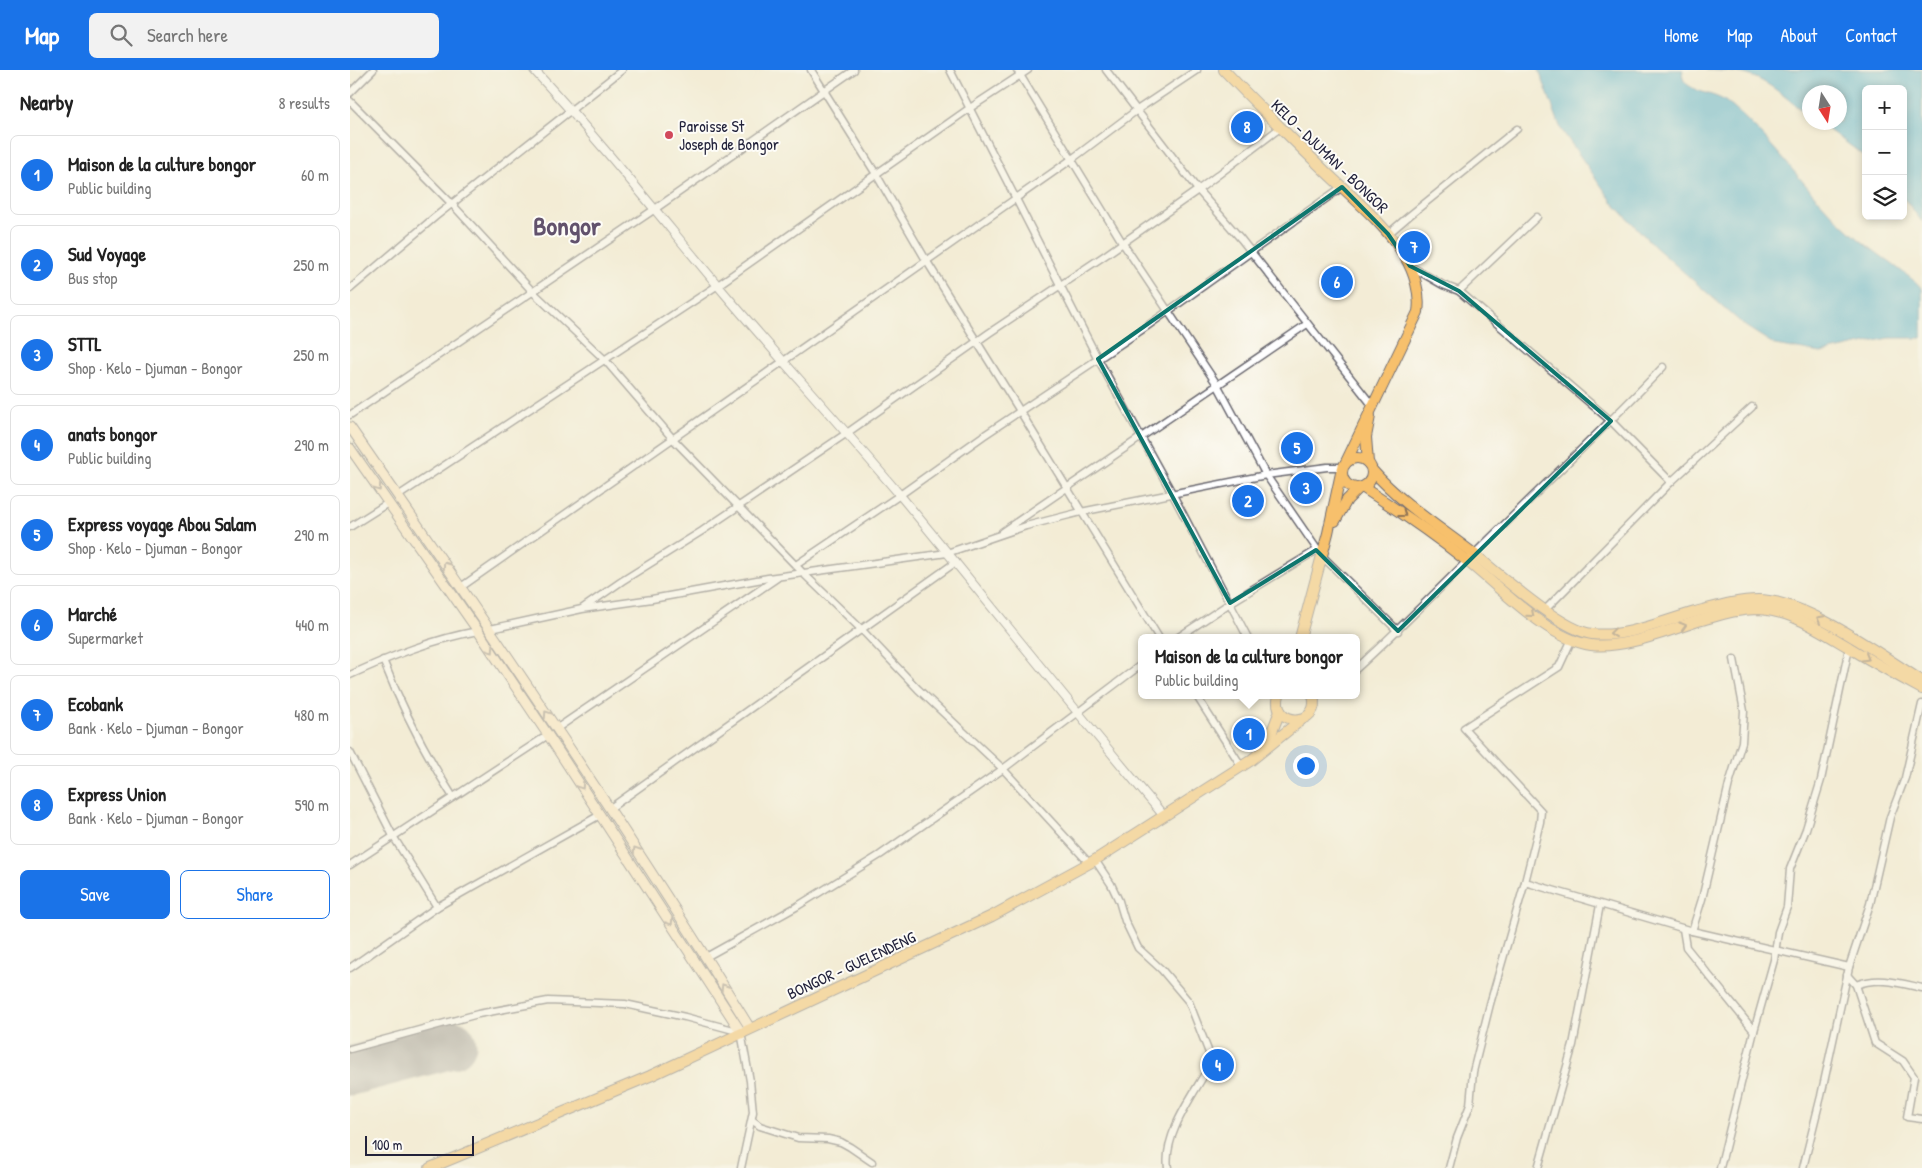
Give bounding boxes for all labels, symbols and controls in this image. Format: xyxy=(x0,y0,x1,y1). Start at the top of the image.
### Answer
search box xyxy=(89,13,439,58)
text: Map xyxy=(25,19,59,51)
icon: search xyxy=(107,21,135,49)
text: Search here xyxy=(147,22,228,48)
text: Home xyxy=(1664,23,1699,48)
text: Map xyxy=(1727,23,1752,48)
text: About xyxy=(1780,23,1817,48)
text: Contact xyxy=(1845,23,1897,48)
north arrow xyxy=(1802,85,1847,130)
map controls xyxy=(1862,85,1907,220)
button: + xyxy=(1862,85,1907,130)
text: Nearby xyxy=(20,88,73,117)
text: 8 results xyxy=(278,92,330,114)
street label: KELO - DJUMAN - BONGOR xyxy=(1266,94,1394,218)
pin: 8 xyxy=(1231,108,1263,146)
place label: Paroisse St Joseph de Bongor xyxy=(679,115,779,155)
marker: Paroisse St Joseph de Bongor xyxy=(663,129,675,141)
button: − xyxy=(1862,130,1907,175)
text: Maison de la culture bongor xyxy=(68,151,256,177)
text: 1 xyxy=(34,164,40,186)
text: 60 m xyxy=(301,164,329,186)
button: layers xyxy=(1862,175,1907,220)
text: Public building xyxy=(68,177,151,199)
district label: Bongor xyxy=(533,208,602,244)
pin: 7 xyxy=(1398,228,1430,266)
text: Sud Voyage xyxy=(68,241,146,267)
text: 2 xyxy=(33,254,41,276)
text: 250 m xyxy=(293,254,329,276)
pin: 6 xyxy=(1321,263,1353,301)
text: Bus stop xyxy=(68,267,117,289)
text: STTL xyxy=(68,331,102,357)
text: 3 xyxy=(33,344,41,366)
text: 250 m xyxy=(293,344,329,366)
text: Shop · Kelo - Djuman - Bongor xyxy=(68,357,243,379)
text: anats bongor xyxy=(68,421,157,447)
pin: 5 xyxy=(1281,429,1313,467)
text: 4 xyxy=(34,434,40,456)
text: 290 m xyxy=(294,434,329,456)
text: Public building xyxy=(68,447,151,469)
pin: 3 xyxy=(1290,469,1322,507)
one-way arrow xyxy=(372,482,381,492)
pin: 2 xyxy=(1232,482,1264,520)
one-way arrow xyxy=(1397,508,1406,517)
text: Express voyage Abou Salam xyxy=(68,511,256,537)
text: 5 xyxy=(34,524,40,546)
text: 290 m xyxy=(294,524,329,546)
text: Shop · Kelo - Djuman - Bongor xyxy=(68,537,243,559)
one-way arrow xyxy=(443,562,452,571)
text: Marché xyxy=(68,601,117,627)
one-way arrow xyxy=(1525,608,1534,616)
text: 6 xyxy=(34,614,40,636)
text: 440 m xyxy=(295,614,329,636)
one-way arrow xyxy=(1817,616,1826,626)
one-way arrow xyxy=(1678,621,1686,631)
text: Supermarket xyxy=(68,627,143,649)
one-way arrow xyxy=(1609,627,1617,638)
popup xyxy=(1138,634,1360,699)
text: Maison de la culture bongor xyxy=(1155,643,1343,669)
one-way arrow xyxy=(485,644,494,654)
one-way arrow xyxy=(1861,652,1870,662)
text: Public building xyxy=(1155,669,1238,691)
text: Ecobank xyxy=(68,691,123,717)
text: 7 xyxy=(33,704,41,726)
text: 480 m xyxy=(294,704,329,726)
one-way arrow xyxy=(543,711,553,720)
pin: 1 xyxy=(1233,715,1265,753)
text: Bank · Kelo - Djuman - Bongor xyxy=(68,717,244,739)
your location xyxy=(1293,753,1319,779)
one-way arrow xyxy=(575,780,584,789)
text: Express Union xyxy=(68,781,166,807)
text: 8 xyxy=(34,794,40,816)
text: 590 m xyxy=(295,794,329,816)
text: Bank · Kelo - Djuman - Bongor xyxy=(68,807,244,829)
one-way arrow xyxy=(633,847,642,856)
button: Save xyxy=(20,870,170,919)
button: Share xyxy=(180,870,330,919)
one-way arrow xyxy=(663,916,673,925)
street label: BONGOR - GUELENDENG xyxy=(783,925,919,1004)
one-way arrow xyxy=(721,983,730,992)
pin: 4 xyxy=(1202,1046,1234,1084)
scale bar xyxy=(365,1133,474,1156)
text: 100 m xyxy=(372,1135,402,1154)

